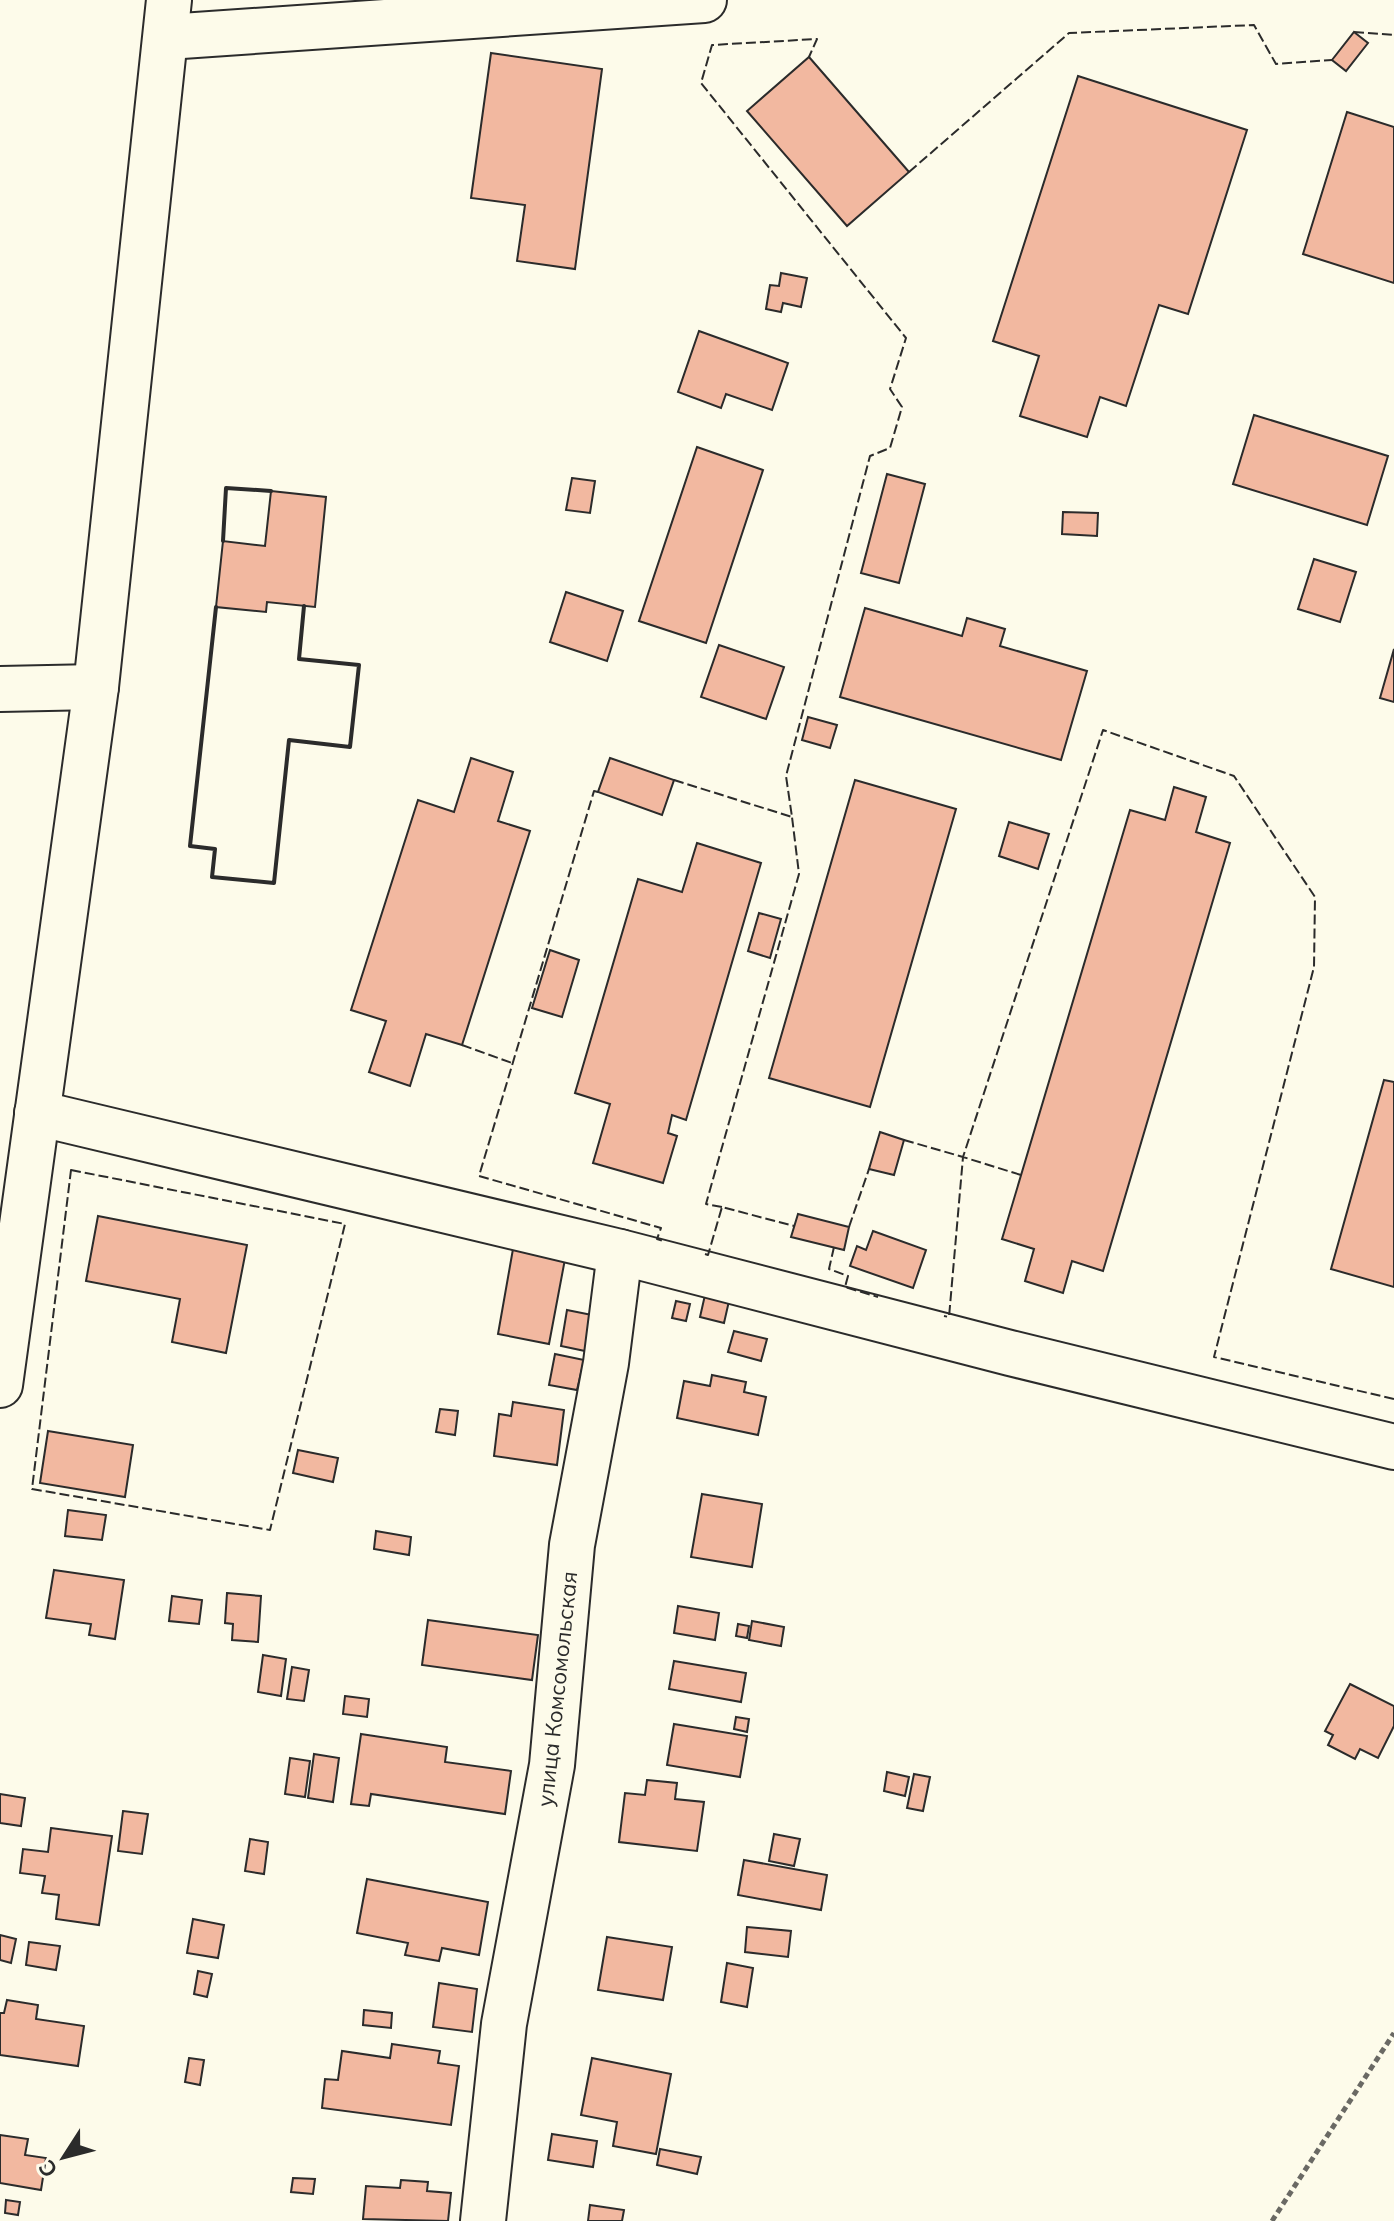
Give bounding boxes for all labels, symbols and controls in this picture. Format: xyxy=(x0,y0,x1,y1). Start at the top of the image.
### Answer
street label: улица Комсомольская xyxy=(531,1570,583,1808)
north arrow xyxy=(24,2117,104,2197)
text: С xyxy=(32,2154,64,2183)

